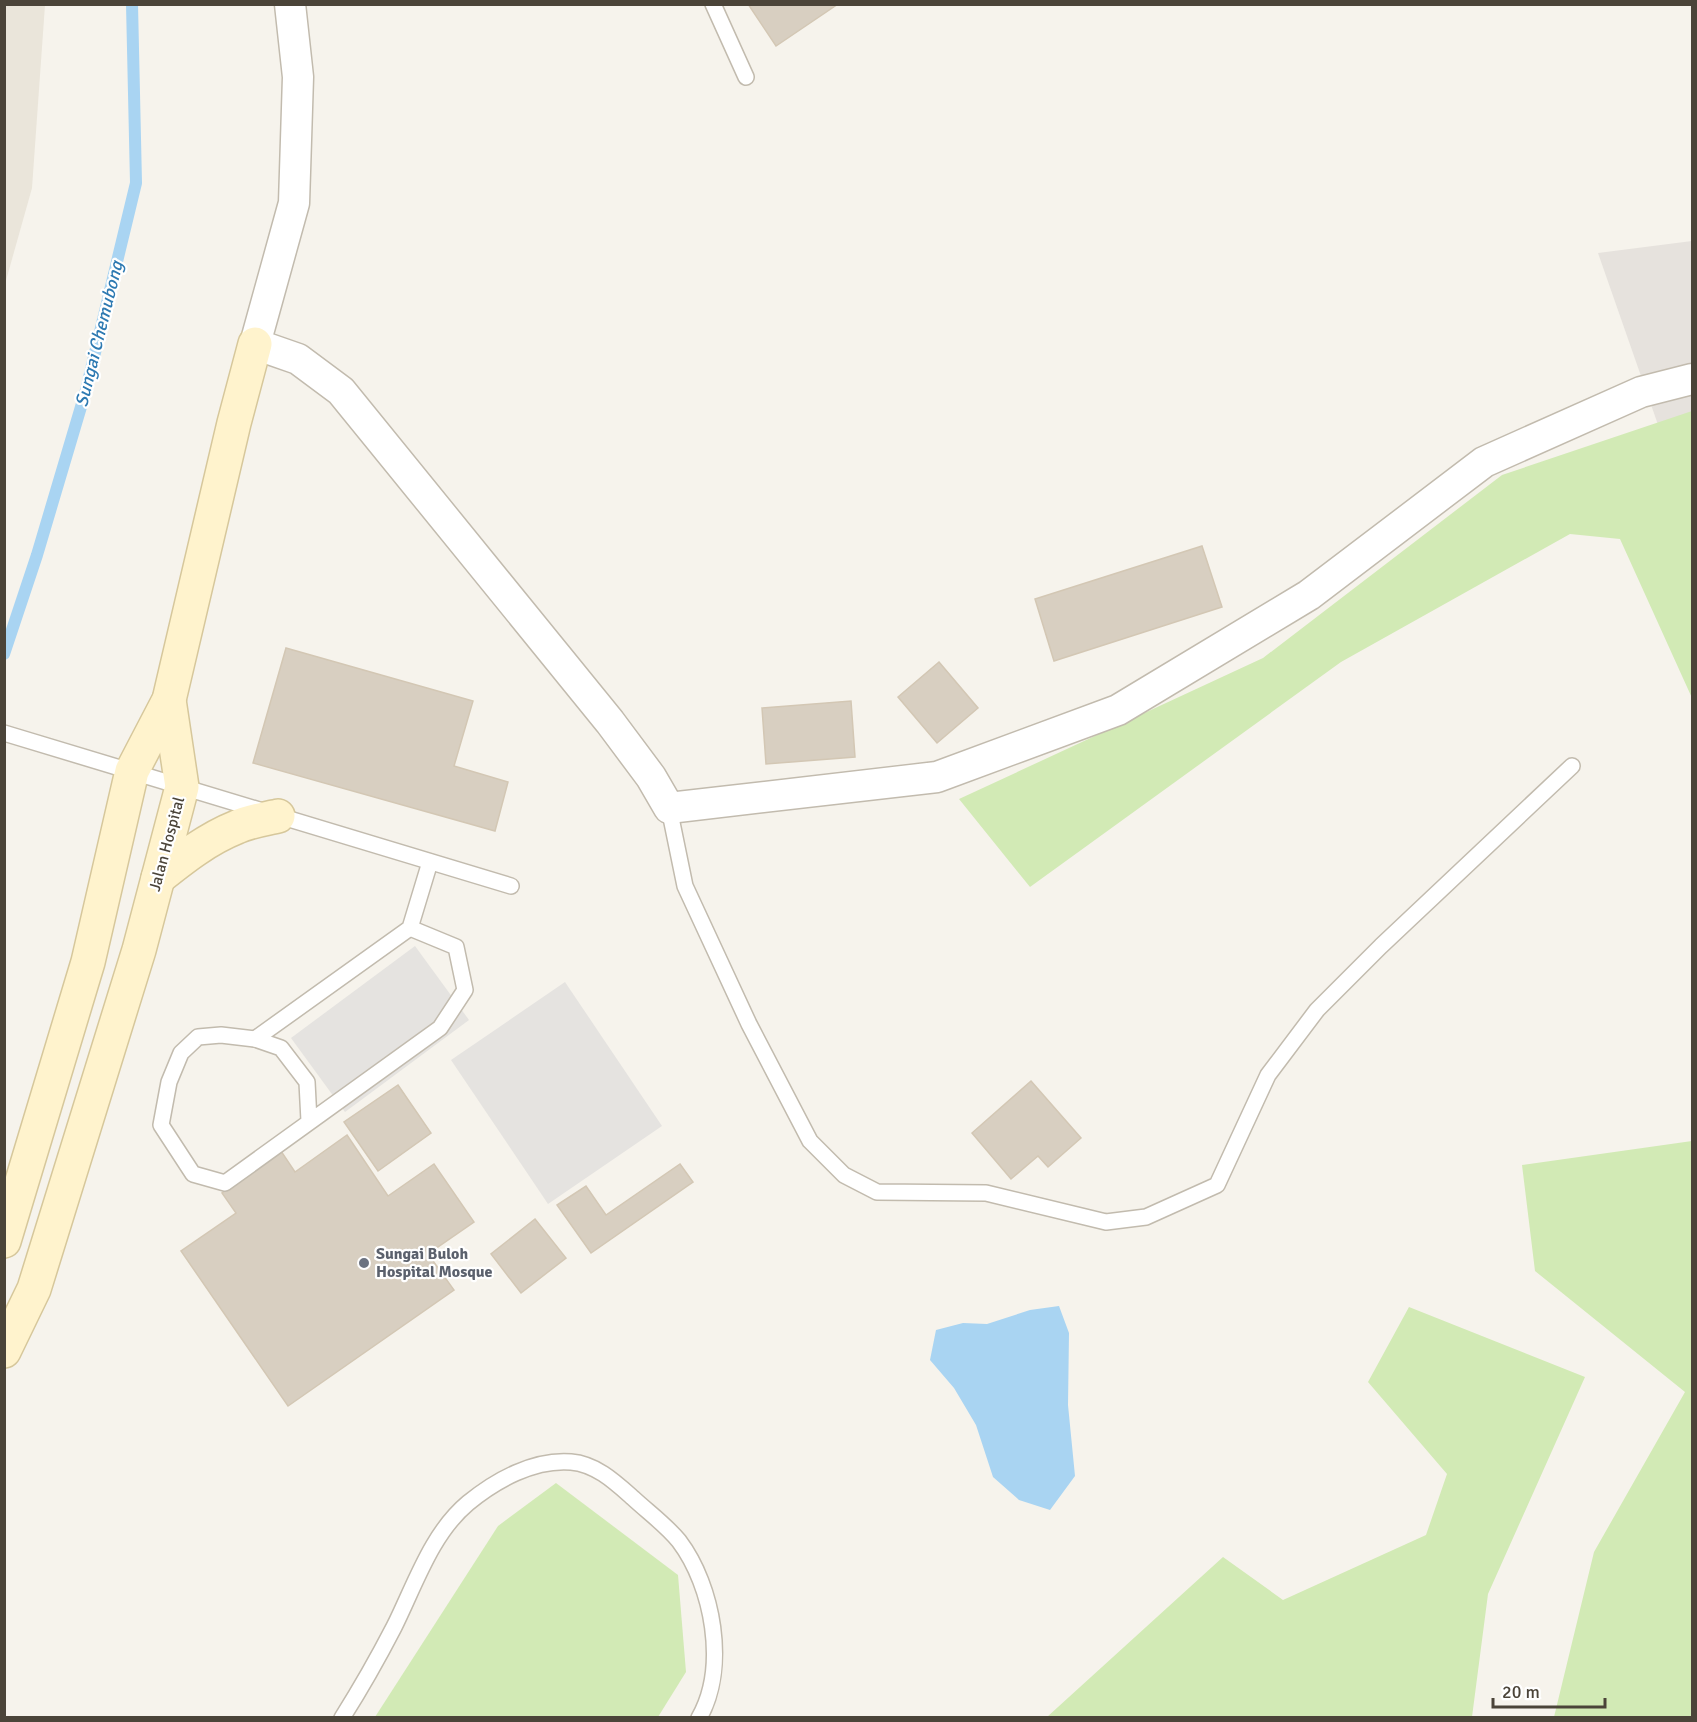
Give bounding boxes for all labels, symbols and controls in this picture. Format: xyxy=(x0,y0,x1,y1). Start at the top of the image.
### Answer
water label: Sungai Chemubong xyxy=(70,258,128,409)
street label: Jalan Hospital xyxy=(145,794,189,894)
place label: Sungai Buloh Hospital Mosque xyxy=(376,1244,493,1282)
marker: Sungai Buloh Hospital Mosque xyxy=(357,1256,371,1270)
scale bar xyxy=(1493,1671,1606,1709)
text: 20 m xyxy=(1502,1681,1540,1703)

